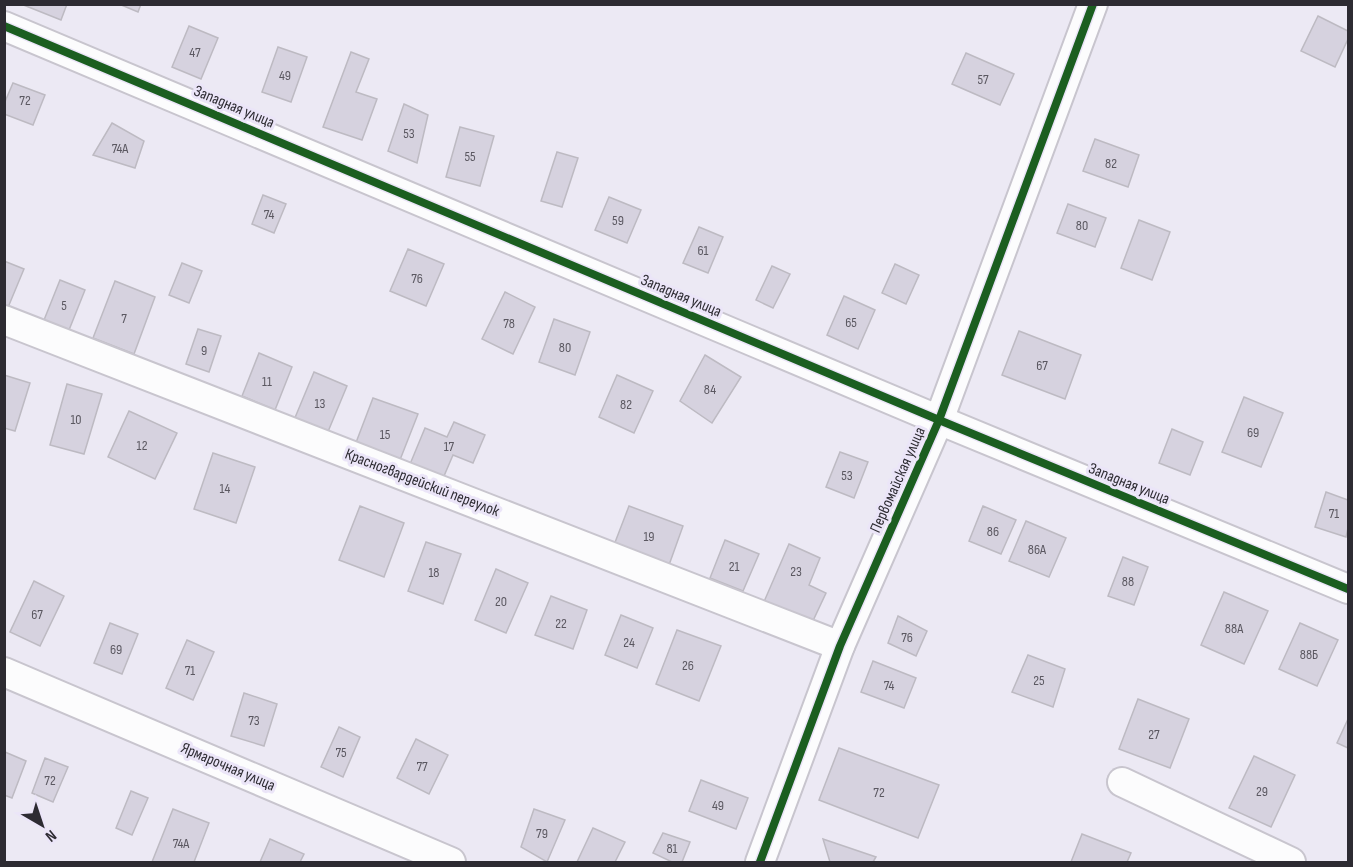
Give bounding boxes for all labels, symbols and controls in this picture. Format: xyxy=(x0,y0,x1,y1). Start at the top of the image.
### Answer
house number: 47 xyxy=(189,44,201,61)
house number: 49 xyxy=(279,67,291,84)
house number: 57 xyxy=(977,71,989,88)
street label: Западная улица xyxy=(191,82,277,132)
house number: 72 xyxy=(19,92,31,109)
house number: 53 xyxy=(403,125,415,142)
house number: 74А xyxy=(112,140,129,157)
house number: 55 xyxy=(464,148,476,165)
house number: 82 xyxy=(1105,155,1117,172)
house number: 74 xyxy=(264,206,275,223)
house number: 59 xyxy=(612,212,624,229)
house number: 80 xyxy=(1076,217,1088,234)
house number: 61 xyxy=(697,242,709,259)
house number: 76 xyxy=(411,270,423,287)
street label: Западная улица xyxy=(638,271,724,321)
house number: 5 xyxy=(61,297,67,314)
house number: 7 xyxy=(121,310,127,327)
house number: 65 xyxy=(845,314,857,331)
house number: 78 xyxy=(503,315,515,332)
house number: 80 xyxy=(559,339,571,356)
house number: 9 xyxy=(201,342,207,359)
house number: 67 xyxy=(1036,357,1048,374)
house number: 11 xyxy=(262,373,272,390)
house number: 84 xyxy=(704,381,716,398)
house number: 13 xyxy=(315,395,326,412)
house number: 82 xyxy=(620,396,632,413)
house number: 10 xyxy=(70,411,82,428)
street label: Первомайская улица xyxy=(866,424,930,536)
house number: 69 xyxy=(1247,424,1259,441)
house number: 15 xyxy=(380,426,391,443)
house number: 12 xyxy=(137,437,148,454)
house number: 17 xyxy=(444,438,455,455)
street label: Красногвардейский переулок xyxy=(342,445,503,522)
street label: Западная улица xyxy=(1086,459,1172,509)
house number: 53 xyxy=(841,467,853,484)
house number: 14 xyxy=(220,480,231,497)
house number: 71 xyxy=(1329,505,1339,522)
house number: 86 xyxy=(987,523,999,540)
house number: 19 xyxy=(643,528,655,545)
house number: 86А xyxy=(1028,541,1047,558)
house number: 21 xyxy=(729,558,739,575)
house number: 23 xyxy=(790,563,802,580)
house number: 18 xyxy=(428,564,440,581)
house number: 88 xyxy=(1122,573,1134,590)
house number: 20 xyxy=(495,593,507,610)
house number: 67 xyxy=(31,606,43,623)
house number: 22 xyxy=(555,615,567,632)
house number: 88А xyxy=(1225,620,1244,637)
house number: 76 xyxy=(901,629,913,646)
house number: 24 xyxy=(623,634,635,651)
house number: 69 xyxy=(110,641,122,658)
house number: 88Б xyxy=(1300,646,1318,663)
house number: 26 xyxy=(682,657,694,674)
house number: 71 xyxy=(185,662,195,679)
house number: 25 xyxy=(1033,672,1045,689)
house number: 74 xyxy=(884,677,895,694)
house number: 73 xyxy=(248,712,260,729)
house number: 27 xyxy=(1148,726,1160,743)
street label: Ярмарочная улица xyxy=(178,739,278,795)
house number: 75 xyxy=(335,744,347,761)
house number: 77 xyxy=(416,758,428,775)
house number: 72 xyxy=(44,772,56,789)
house number: 29 xyxy=(1256,783,1268,800)
house number: 72 xyxy=(873,784,885,801)
north arrow xyxy=(12,795,72,855)
house number: 49 xyxy=(712,797,724,814)
text: N xyxy=(41,825,60,846)
house number: 79 xyxy=(536,825,548,842)
house number: 74А xyxy=(173,835,190,852)
house number: 81 xyxy=(666,840,678,857)

